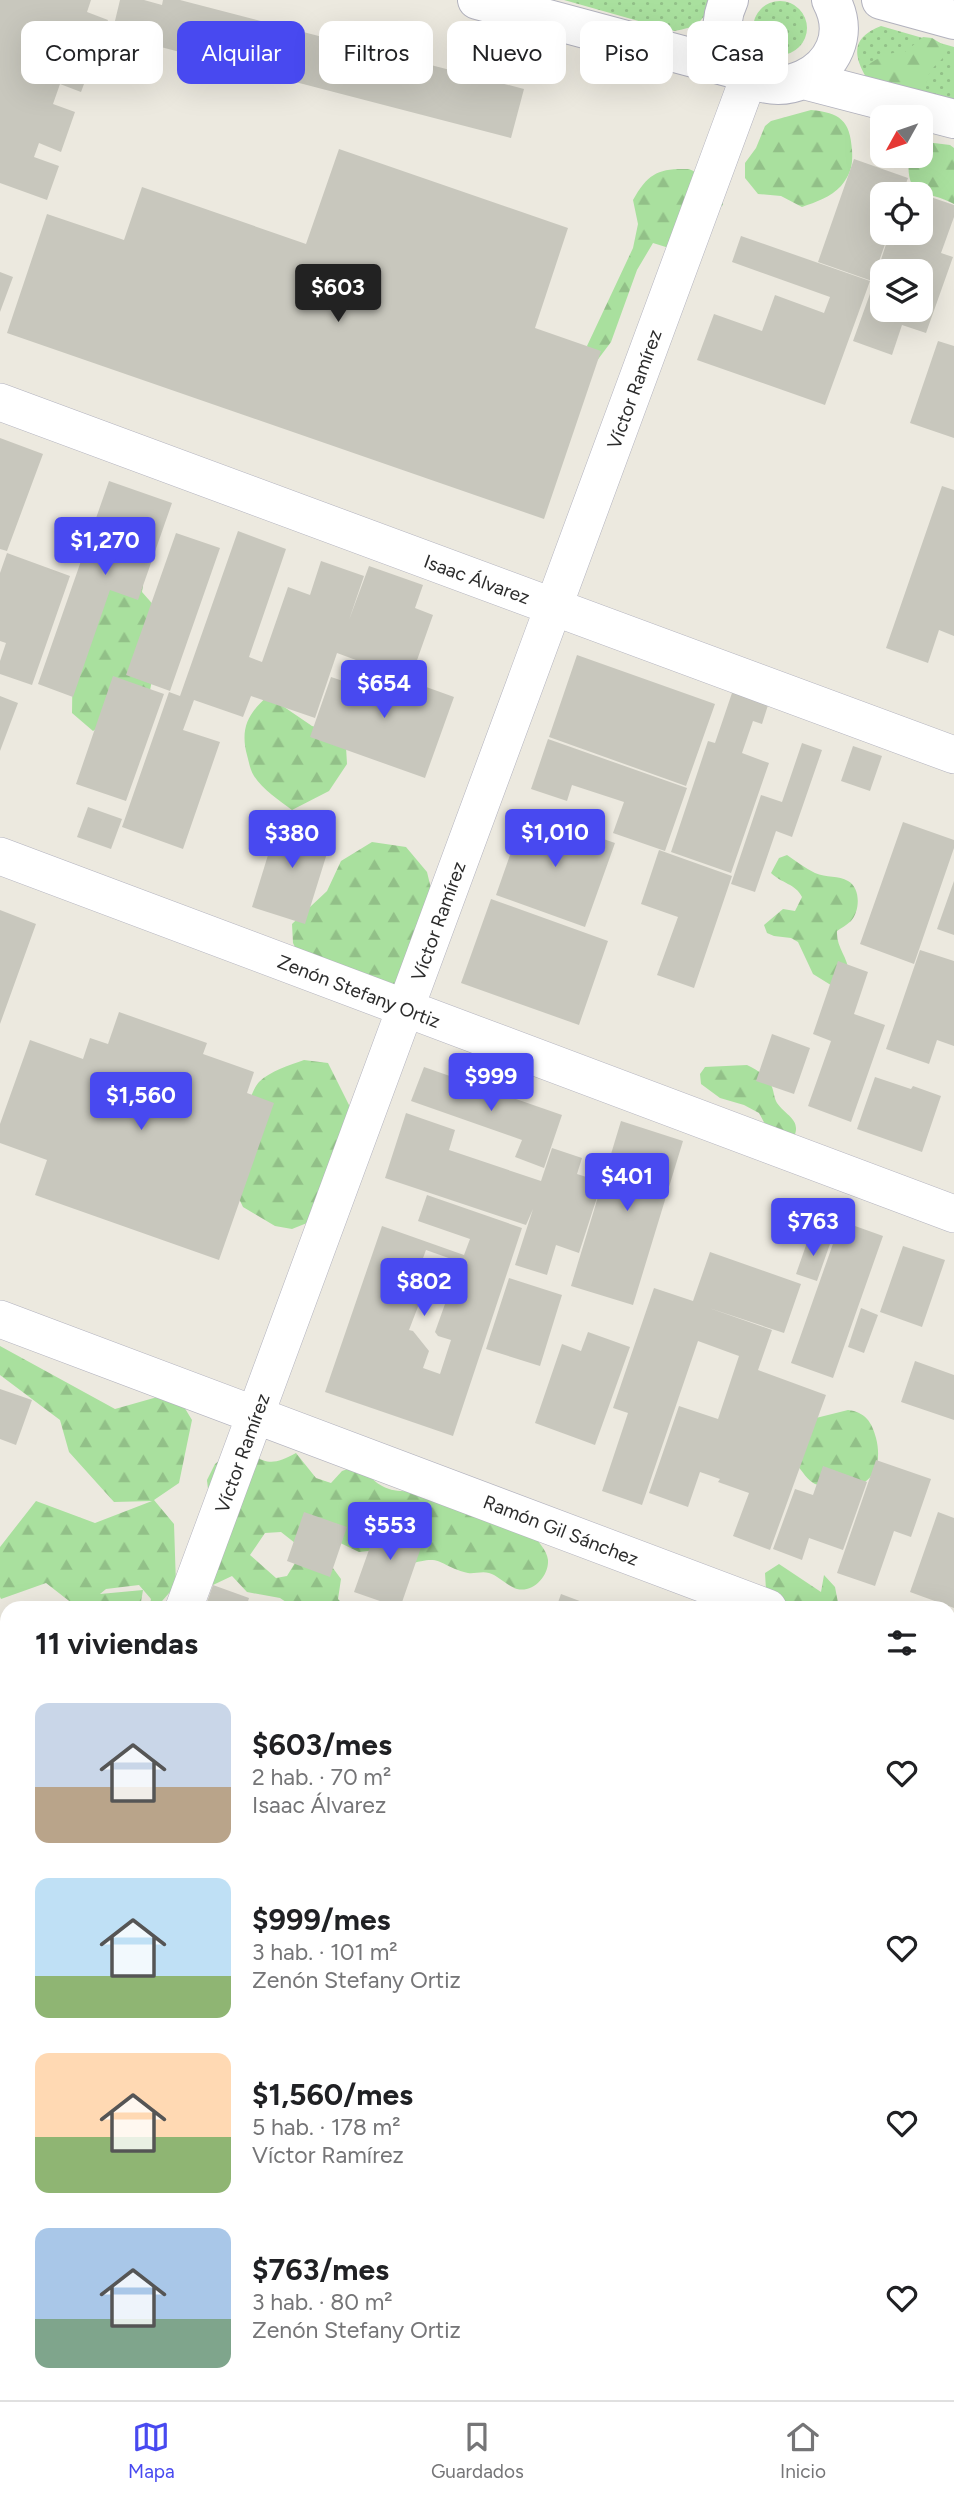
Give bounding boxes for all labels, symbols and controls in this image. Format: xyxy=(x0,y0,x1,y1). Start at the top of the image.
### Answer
chip: Comprar xyxy=(21,21,163,84)
chip: Alquilar xyxy=(177,21,305,84)
chip: Filtros xyxy=(319,21,433,84)
chip: Nuevo xyxy=(447,21,566,84)
chip: Piso xyxy=(580,21,673,84)
chip: Casa xyxy=(687,21,788,84)
north arrow xyxy=(870,105,933,168)
map controls xyxy=(870,105,933,322)
button: locate xyxy=(870,182,933,245)
button: layers xyxy=(870,259,933,322)
pin: $603 xyxy=(297,264,379,324)
text: $603 xyxy=(311,273,365,301)
street label: Víctor Ramírez xyxy=(602,326,667,452)
pin: $1,270 xyxy=(48,518,162,577)
text: $1,270 xyxy=(70,526,140,554)
street label: Isaac Álvarez xyxy=(421,550,533,609)
pin: $654 xyxy=(343,660,425,720)
text: $654 xyxy=(357,669,411,697)
pin: $380 xyxy=(251,810,333,870)
pin: $1,010 xyxy=(498,810,612,869)
text: $1,010 xyxy=(521,818,589,846)
text: $380 xyxy=(265,819,319,847)
street label: Víctor Ramírez xyxy=(406,858,471,984)
street label: Zenón Stefany Ortiz xyxy=(274,950,443,1033)
pin: $999 xyxy=(450,1054,532,1113)
text: $999 xyxy=(465,1062,517,1090)
pin: $1,560 xyxy=(84,1072,198,1132)
text: $1,560 xyxy=(106,1081,176,1109)
pin: $401 xyxy=(586,1154,668,1213)
text: $401 xyxy=(601,1162,653,1190)
pin: $763 xyxy=(772,1198,854,1258)
text: $763 xyxy=(787,1207,839,1235)
pin: $802 xyxy=(383,1258,465,1318)
text: $802 xyxy=(396,1267,452,1295)
street label: Víctor Ramírez xyxy=(210,1390,275,1516)
street label: Ramón Gil Sánchez xyxy=(480,1490,642,1571)
pin: $553 xyxy=(349,1502,431,1562)
text: $553 xyxy=(364,1511,416,1539)
icon: filters xyxy=(883,1624,921,1662)
text: 11 viviendas xyxy=(35,1625,198,1662)
text: $603/mes xyxy=(252,1726,392,1763)
icon: home xyxy=(91,1731,175,1815)
icon: heart xyxy=(883,1754,921,1792)
text: 2 hab. · 70 m² xyxy=(252,1763,391,1791)
text: Isaac Álvarez xyxy=(252,1791,386,1819)
text: $999/mes xyxy=(252,1901,391,1938)
icon: home xyxy=(91,1906,175,1990)
icon: heart xyxy=(883,1929,921,1967)
text: 3 hab. · 101 m² xyxy=(252,1938,398,1966)
text: Zenón Stefany Ortiz xyxy=(252,1966,461,1994)
text: $1,560/mes xyxy=(252,2076,413,2113)
icon: home xyxy=(91,2081,175,2165)
icon: heart xyxy=(883,2104,921,2142)
text: 5 hab. · 178 m² xyxy=(252,2113,400,2141)
text: Víctor Ramírez xyxy=(252,2141,404,2169)
text: $763/mes xyxy=(252,2251,389,2288)
icon: home xyxy=(91,2256,175,2340)
icon: heart xyxy=(883,2279,921,2317)
text: 3 hab. · 80 m² xyxy=(252,2288,393,2316)
text: Zenón Stefany Ortiz xyxy=(252,2316,461,2344)
tab: Mapa xyxy=(128,2418,175,2483)
tab: Guardados xyxy=(431,2418,524,2483)
tab: Inicio xyxy=(780,2418,826,2483)

